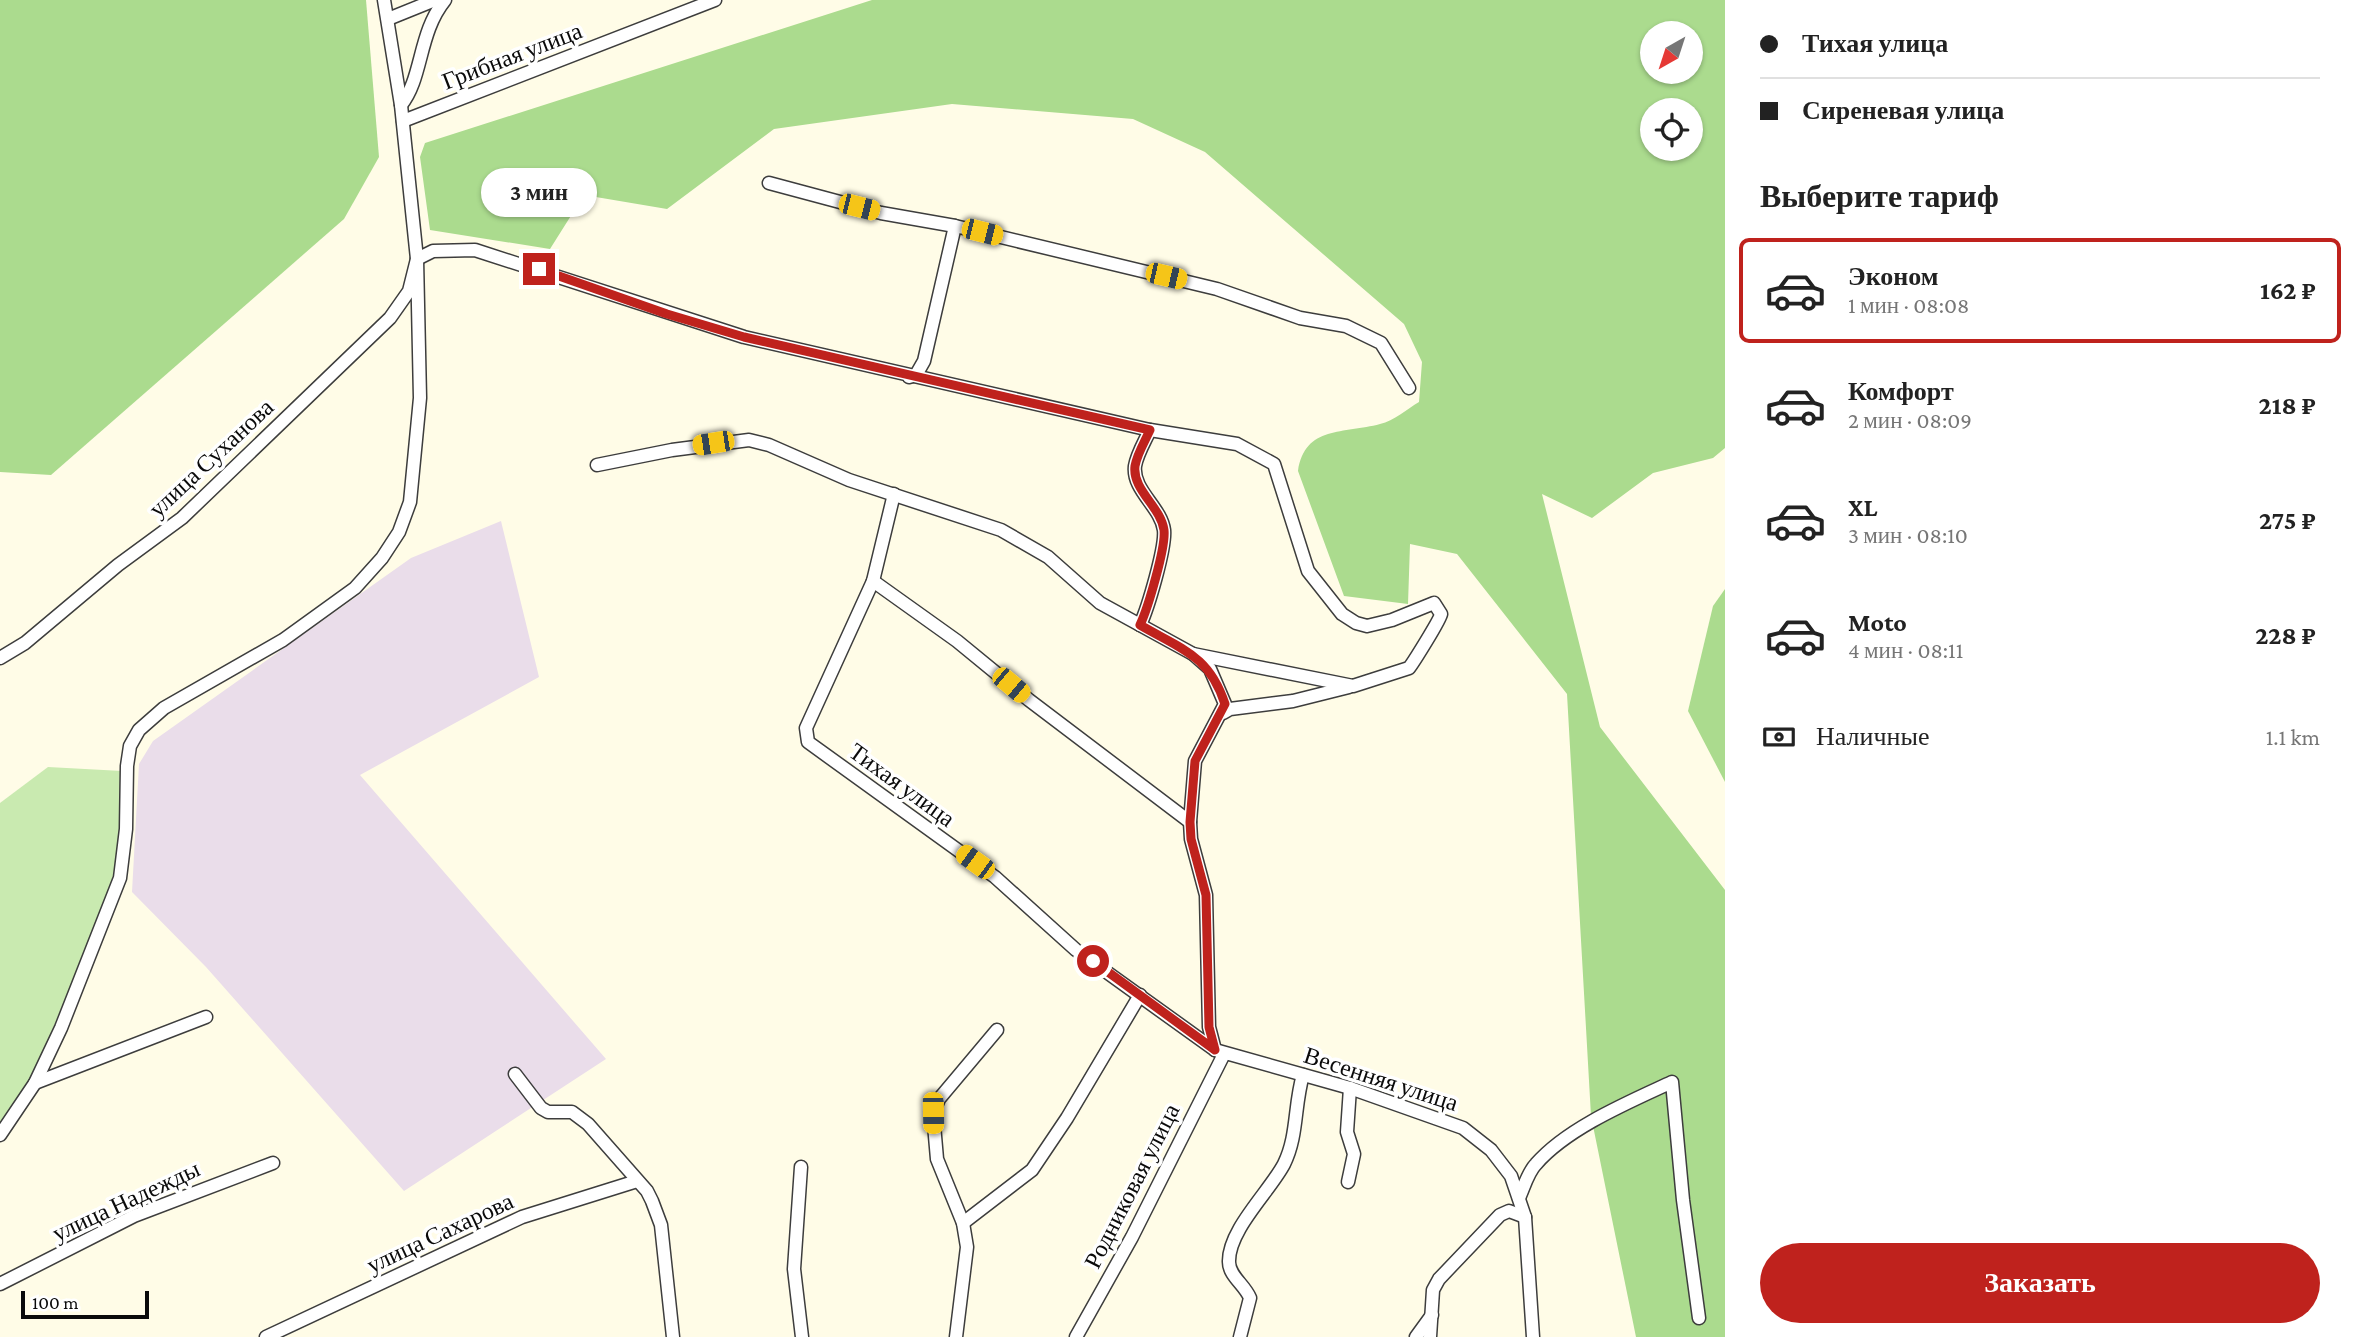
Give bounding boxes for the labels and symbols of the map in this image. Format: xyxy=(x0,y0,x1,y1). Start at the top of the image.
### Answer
street label: Грибная улица xyxy=(438,16,586,95)
north arrow xyxy=(1640,21,1703,84)
callout: 3 мин xyxy=(481,168,597,216)
car xyxy=(837,192,882,222)
car xyxy=(960,217,1005,247)
route end xyxy=(523,253,555,285)
car xyxy=(1144,261,1189,291)
street label: улица Суханова xyxy=(143,393,279,522)
car xyxy=(691,429,736,457)
car xyxy=(989,663,1034,707)
street label: Тихая улица xyxy=(844,737,961,832)
car xyxy=(952,841,999,883)
route start xyxy=(1077,945,1109,977)
street label: Весенняя улица xyxy=(1301,1041,1462,1116)
car xyxy=(923,1092,944,1134)
street label: Родниковая улица xyxy=(1078,1099,1185,1272)
street label: улица Надежды xyxy=(48,1155,204,1246)
street label: улица Сахарова xyxy=(362,1187,518,1278)
scale bar xyxy=(21,1288,149,1320)

